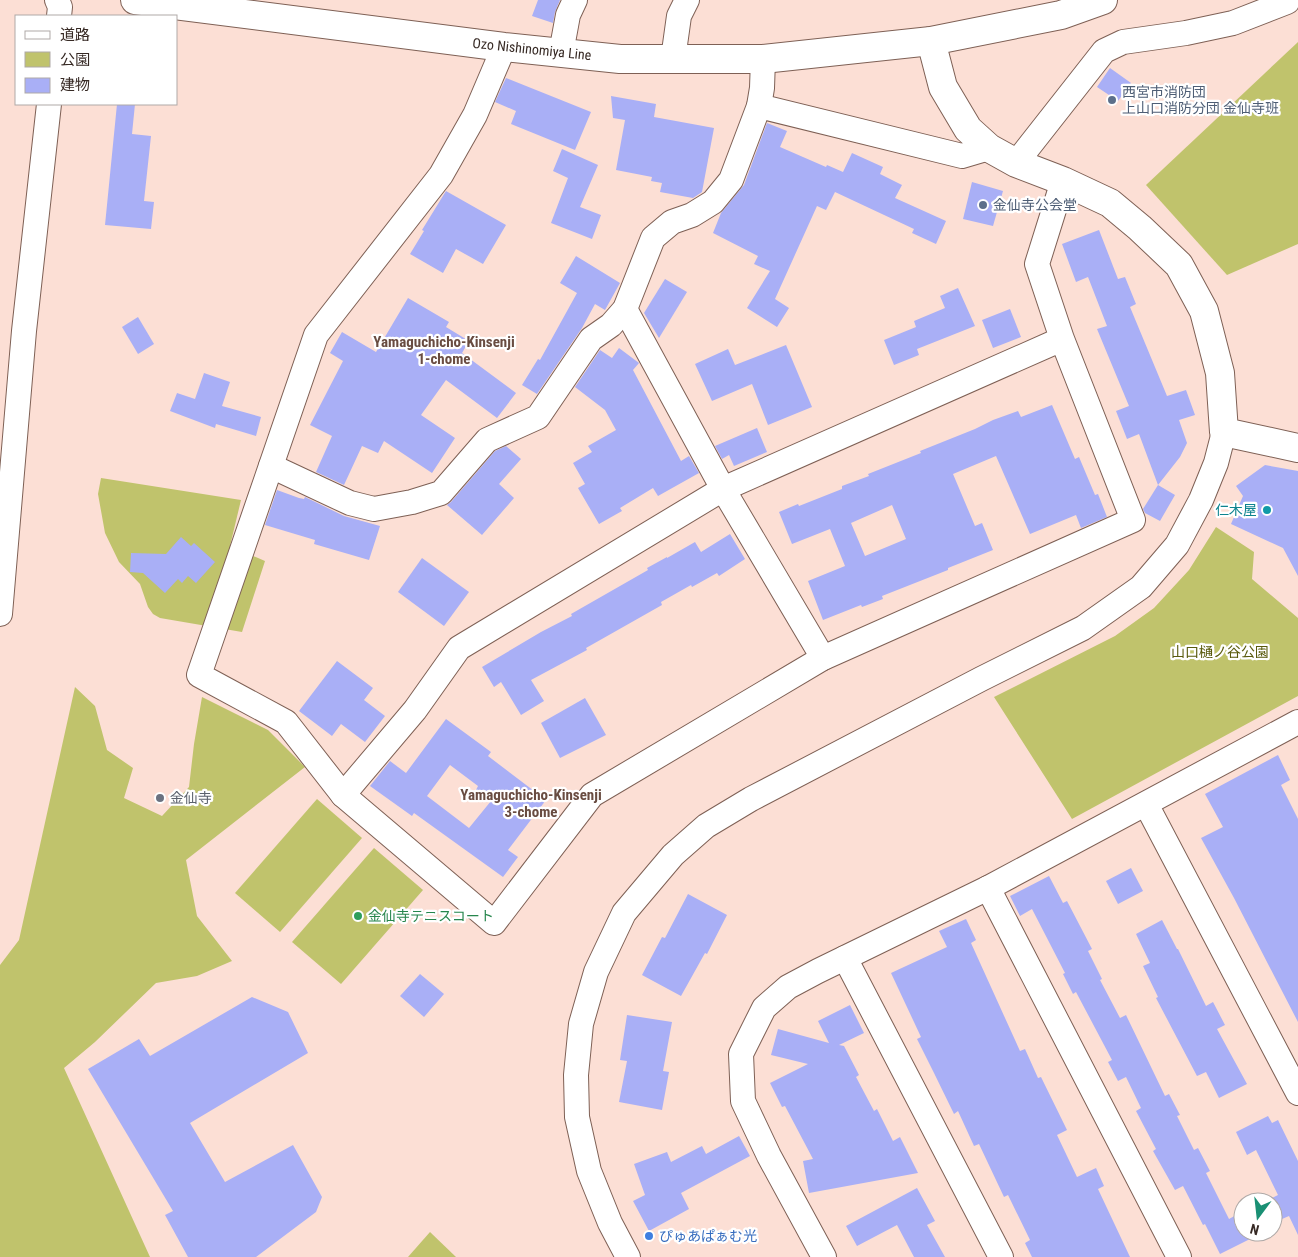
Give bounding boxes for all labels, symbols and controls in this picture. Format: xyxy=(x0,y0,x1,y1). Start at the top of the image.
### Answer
legend xyxy=(15,15,178,105)
text: 道路 xyxy=(60,26,90,44)
street label: Ozo Nishinomiya Line xyxy=(472,35,593,63)
text: 公園 xyxy=(60,51,90,69)
text: 建物 xyxy=(60,76,90,94)
place label: 西宮市消防団 上山口消防分団 金仙寺班 xyxy=(1122,84,1279,116)
marker: 西宮市消防団 上山口消防分団 金仙寺班 xyxy=(1106,94,1118,106)
place label: 金仙寺公会堂 xyxy=(993,197,1077,213)
marker: 金仙寺公会堂 xyxy=(977,199,989,211)
district label: Yamaguchicho-Kinsenji 1-chome xyxy=(373,333,515,368)
place label: 仁木屋 xyxy=(1215,502,1257,518)
marker: 仁木屋 xyxy=(1261,504,1273,516)
park label: 山口樋ノ谷公園 xyxy=(1171,644,1269,660)
district label: Yamaguchicho-Kinsenji 3-chome xyxy=(460,786,602,821)
place label: 金仙寺 xyxy=(170,790,212,806)
marker: 金仙寺 xyxy=(154,792,166,804)
place label: 金仙寺テニスコート xyxy=(368,908,494,924)
marker: 金仙寺テニスコート xyxy=(352,910,364,922)
north arrow xyxy=(1233,1192,1283,1242)
text: N xyxy=(1248,1221,1261,1238)
place label: ぴゅあぱぁむ光 xyxy=(659,1228,757,1244)
marker: ぴゅあぱぁむ光 xyxy=(643,1230,655,1242)

